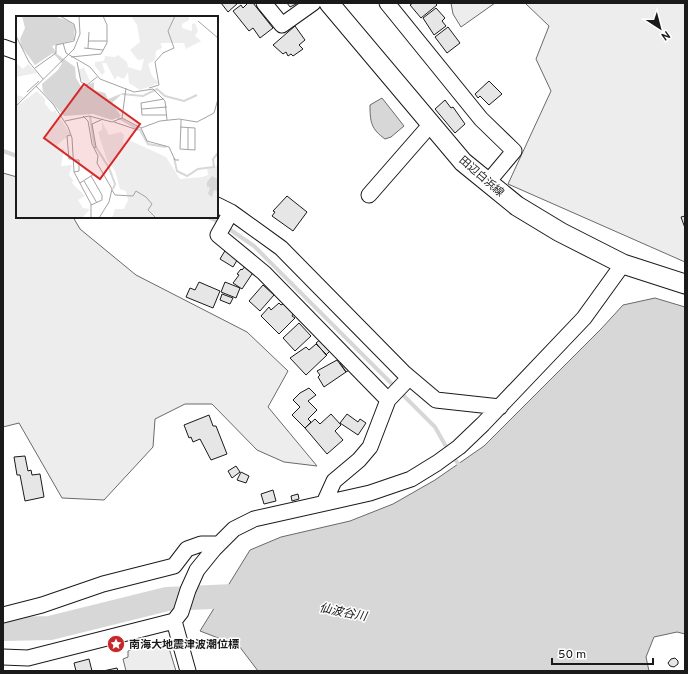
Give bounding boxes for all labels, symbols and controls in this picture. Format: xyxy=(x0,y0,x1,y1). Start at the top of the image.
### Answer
north arrow xyxy=(640,8,680,48)
inset map xyxy=(16,16,218,218)
text: N xyxy=(658,27,673,43)
street label: 田辺白浜線 xyxy=(456,153,507,200)
water label: 仙波谷川 xyxy=(318,601,370,626)
place icon: 南海大地震津波潮位標 xyxy=(106,634,126,654)
place label: 南海大地震津波潮位標 xyxy=(129,638,239,652)
scale bar xyxy=(552,640,653,666)
text: 50 m xyxy=(558,647,586,663)

